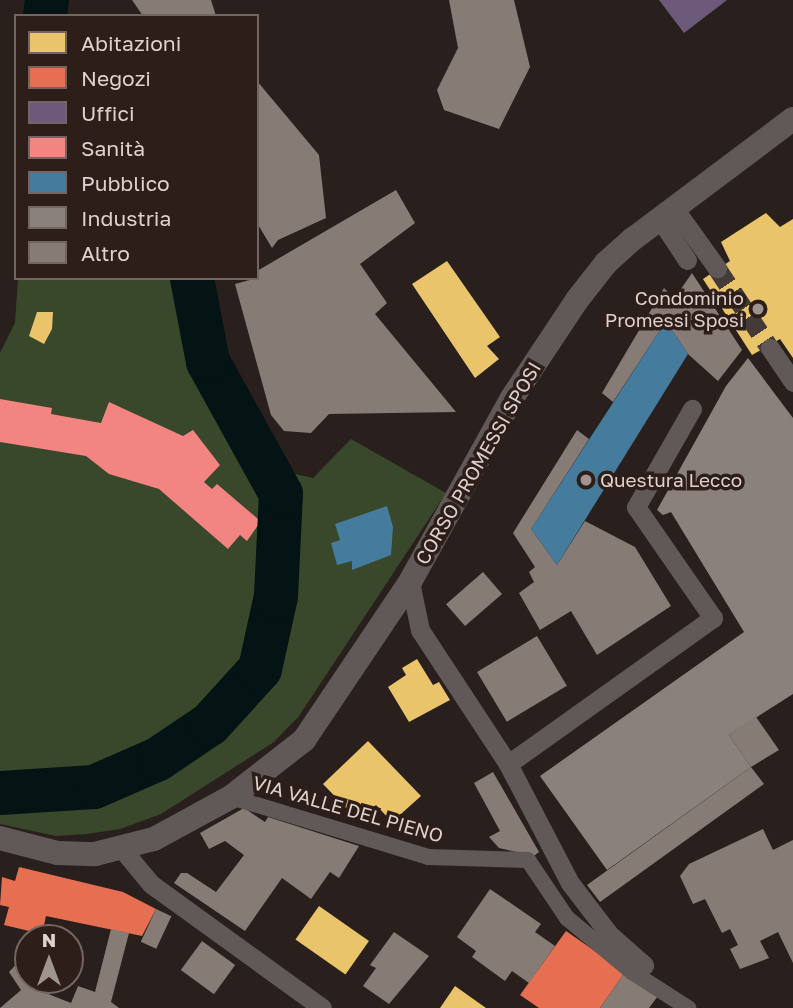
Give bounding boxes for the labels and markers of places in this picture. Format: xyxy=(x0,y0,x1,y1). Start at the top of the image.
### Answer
place label: Condominio Promessi Sposi xyxy=(605,287,744,331)
marker: Condominio Promessi Sposi xyxy=(750,301,766,317)
place label: Questura Lecco xyxy=(600,469,742,491)
marker: Questura Lecco xyxy=(578,472,594,488)

